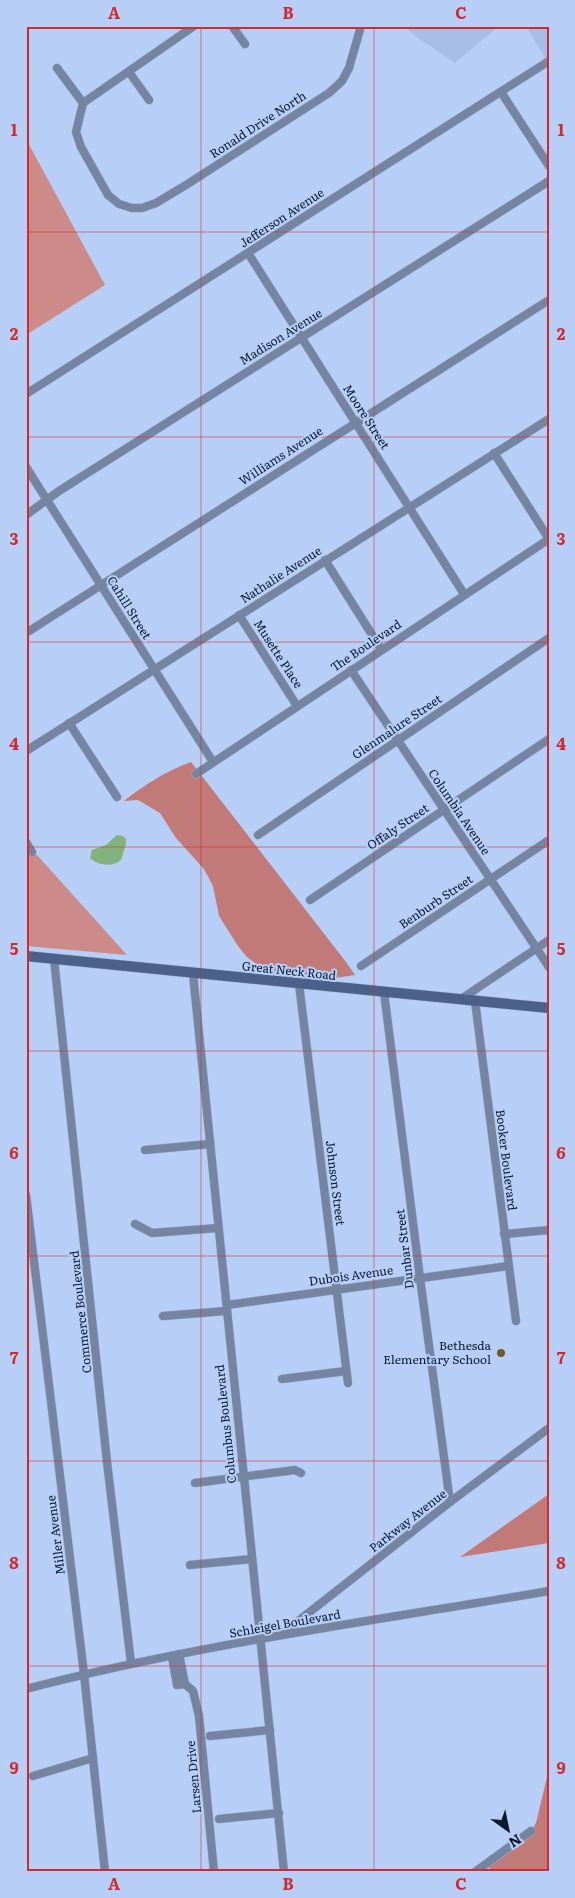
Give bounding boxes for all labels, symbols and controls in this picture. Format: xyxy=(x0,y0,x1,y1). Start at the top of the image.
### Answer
text: A xyxy=(108,0,120,24)
text: B xyxy=(282,0,294,24)
text: C xyxy=(455,0,467,24)
street label: Ronald Drive North xyxy=(206,86,309,162)
text: 1 xyxy=(11,117,18,141)
text: 1 xyxy=(558,117,565,141)
street label: Jefferson Avenue xyxy=(236,183,327,251)
street label: Madison Avenue xyxy=(236,304,325,369)
text: 2 xyxy=(10,321,19,345)
text: 2 xyxy=(557,321,566,345)
street label: Moore Street xyxy=(339,380,395,453)
street label: Williams Avenue xyxy=(235,421,326,489)
text: 3 xyxy=(10,526,19,550)
text: 3 xyxy=(557,526,566,550)
street label: Nathalie Avenue xyxy=(236,541,325,607)
street label: Cahill Street xyxy=(103,572,156,643)
street label: The Boulevard xyxy=(326,614,405,676)
street label: Musette Place xyxy=(250,616,308,691)
street label: Glenmalure Street xyxy=(348,689,445,763)
text: 4 xyxy=(9,731,19,755)
text: 4 xyxy=(556,731,566,755)
street label: Columbia Avenue xyxy=(424,765,495,858)
street label: Offaly Street xyxy=(363,799,432,854)
street label: Benburb Street xyxy=(395,870,476,933)
text: 5 xyxy=(10,936,19,960)
text: 5 xyxy=(557,936,566,960)
street label: Great Neck Road xyxy=(241,956,338,984)
street label: Booker Boulevard xyxy=(492,1108,522,1212)
street label: Johnson Street xyxy=(322,1139,350,1227)
text: 6 xyxy=(9,1140,19,1164)
text: 6 xyxy=(556,1140,566,1164)
street label: Dunbar Street xyxy=(390,1208,418,1290)
street label: Commerce Boulevard xyxy=(65,1249,95,1374)
street label: Dubois Avenue xyxy=(308,1260,394,1290)
place label: Bethesda Elementary School xyxy=(383,1336,492,1368)
text: 7 xyxy=(10,1345,19,1369)
text: 7 xyxy=(557,1345,566,1369)
marker: Bethesda Elementary School xyxy=(495,1347,507,1359)
street label: Columbus Boulevard xyxy=(210,1363,240,1484)
street label: Parkway Avenue xyxy=(365,1484,450,1556)
street label: Miller Avenue xyxy=(41,1494,69,1576)
text: 8 xyxy=(9,1550,19,1574)
text: 8 xyxy=(556,1550,566,1574)
street label: Schleigel Boulevard xyxy=(228,1604,343,1642)
street label: Larsen Drive xyxy=(181,1740,205,1814)
text: 9 xyxy=(9,1755,19,1779)
text: 9 xyxy=(556,1755,566,1779)
north arrow xyxy=(482,1806,532,1856)
text: N xyxy=(505,1830,526,1853)
text: A xyxy=(108,1871,120,1895)
text: B xyxy=(282,1871,294,1895)
text: C xyxy=(455,1871,467,1895)

